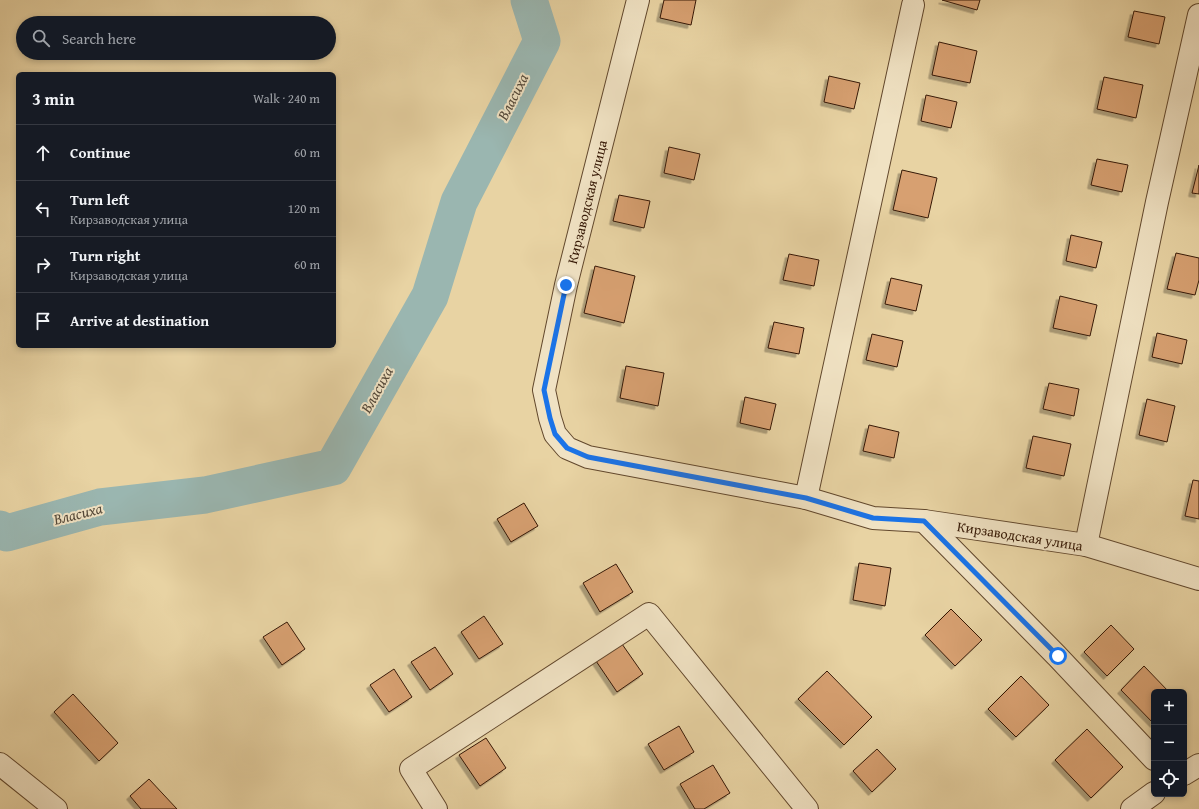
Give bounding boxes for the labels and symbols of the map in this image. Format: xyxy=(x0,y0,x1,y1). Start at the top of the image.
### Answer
water label: Власиха xyxy=(491,70,533,125)
street label: Кирзаводская улица xyxy=(562,138,612,266)
route end xyxy=(557,276,575,294)
water label: Власиха xyxy=(355,363,398,417)
water label: Власиха xyxy=(50,497,105,530)
street label: Кирзаводская улица xyxy=(956,516,1085,556)
route start xyxy=(1049,647,1067,665)

